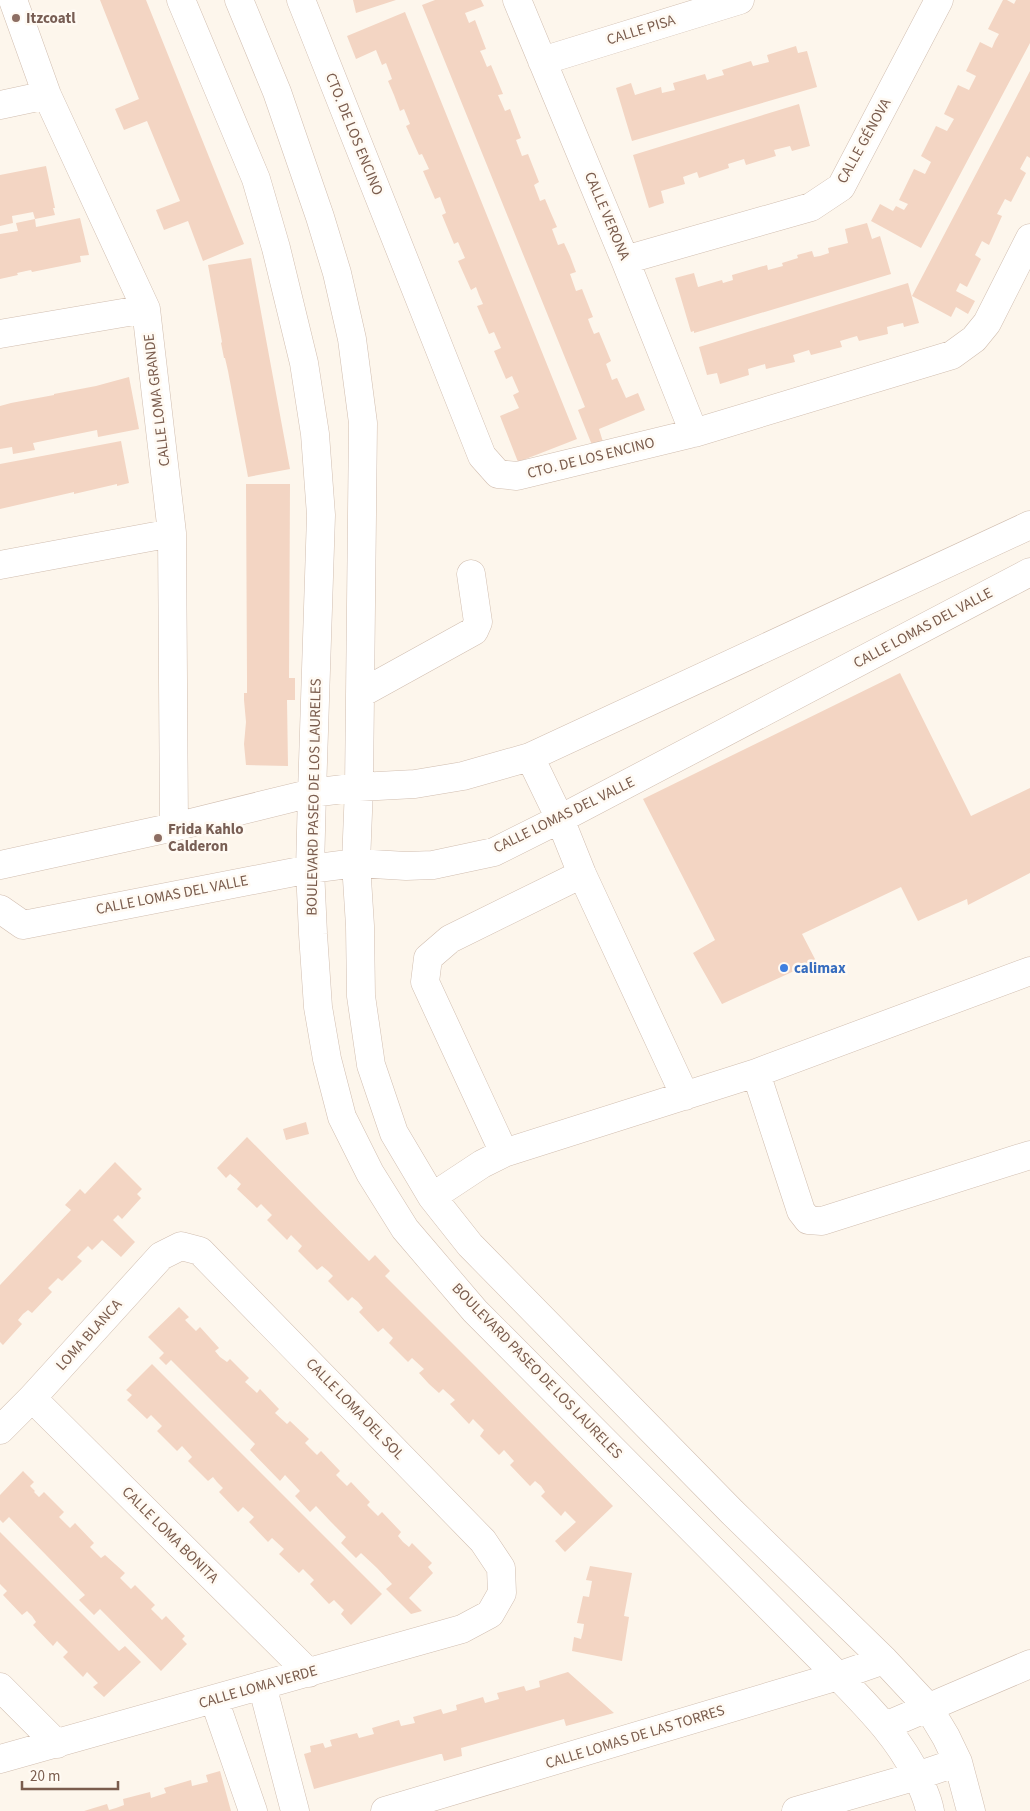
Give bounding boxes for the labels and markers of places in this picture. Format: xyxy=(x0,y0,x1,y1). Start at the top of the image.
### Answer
place label: Itzcoatl xyxy=(26,8,76,29)
marker: Itzcoatl xyxy=(10,12,22,24)
place label: Frida Kahlo Calderon xyxy=(168,819,243,857)
marker: Frida Kahlo Calderon xyxy=(152,832,164,844)
place label: calimax xyxy=(794,958,846,979)
marker: calimax xyxy=(778,962,790,974)

